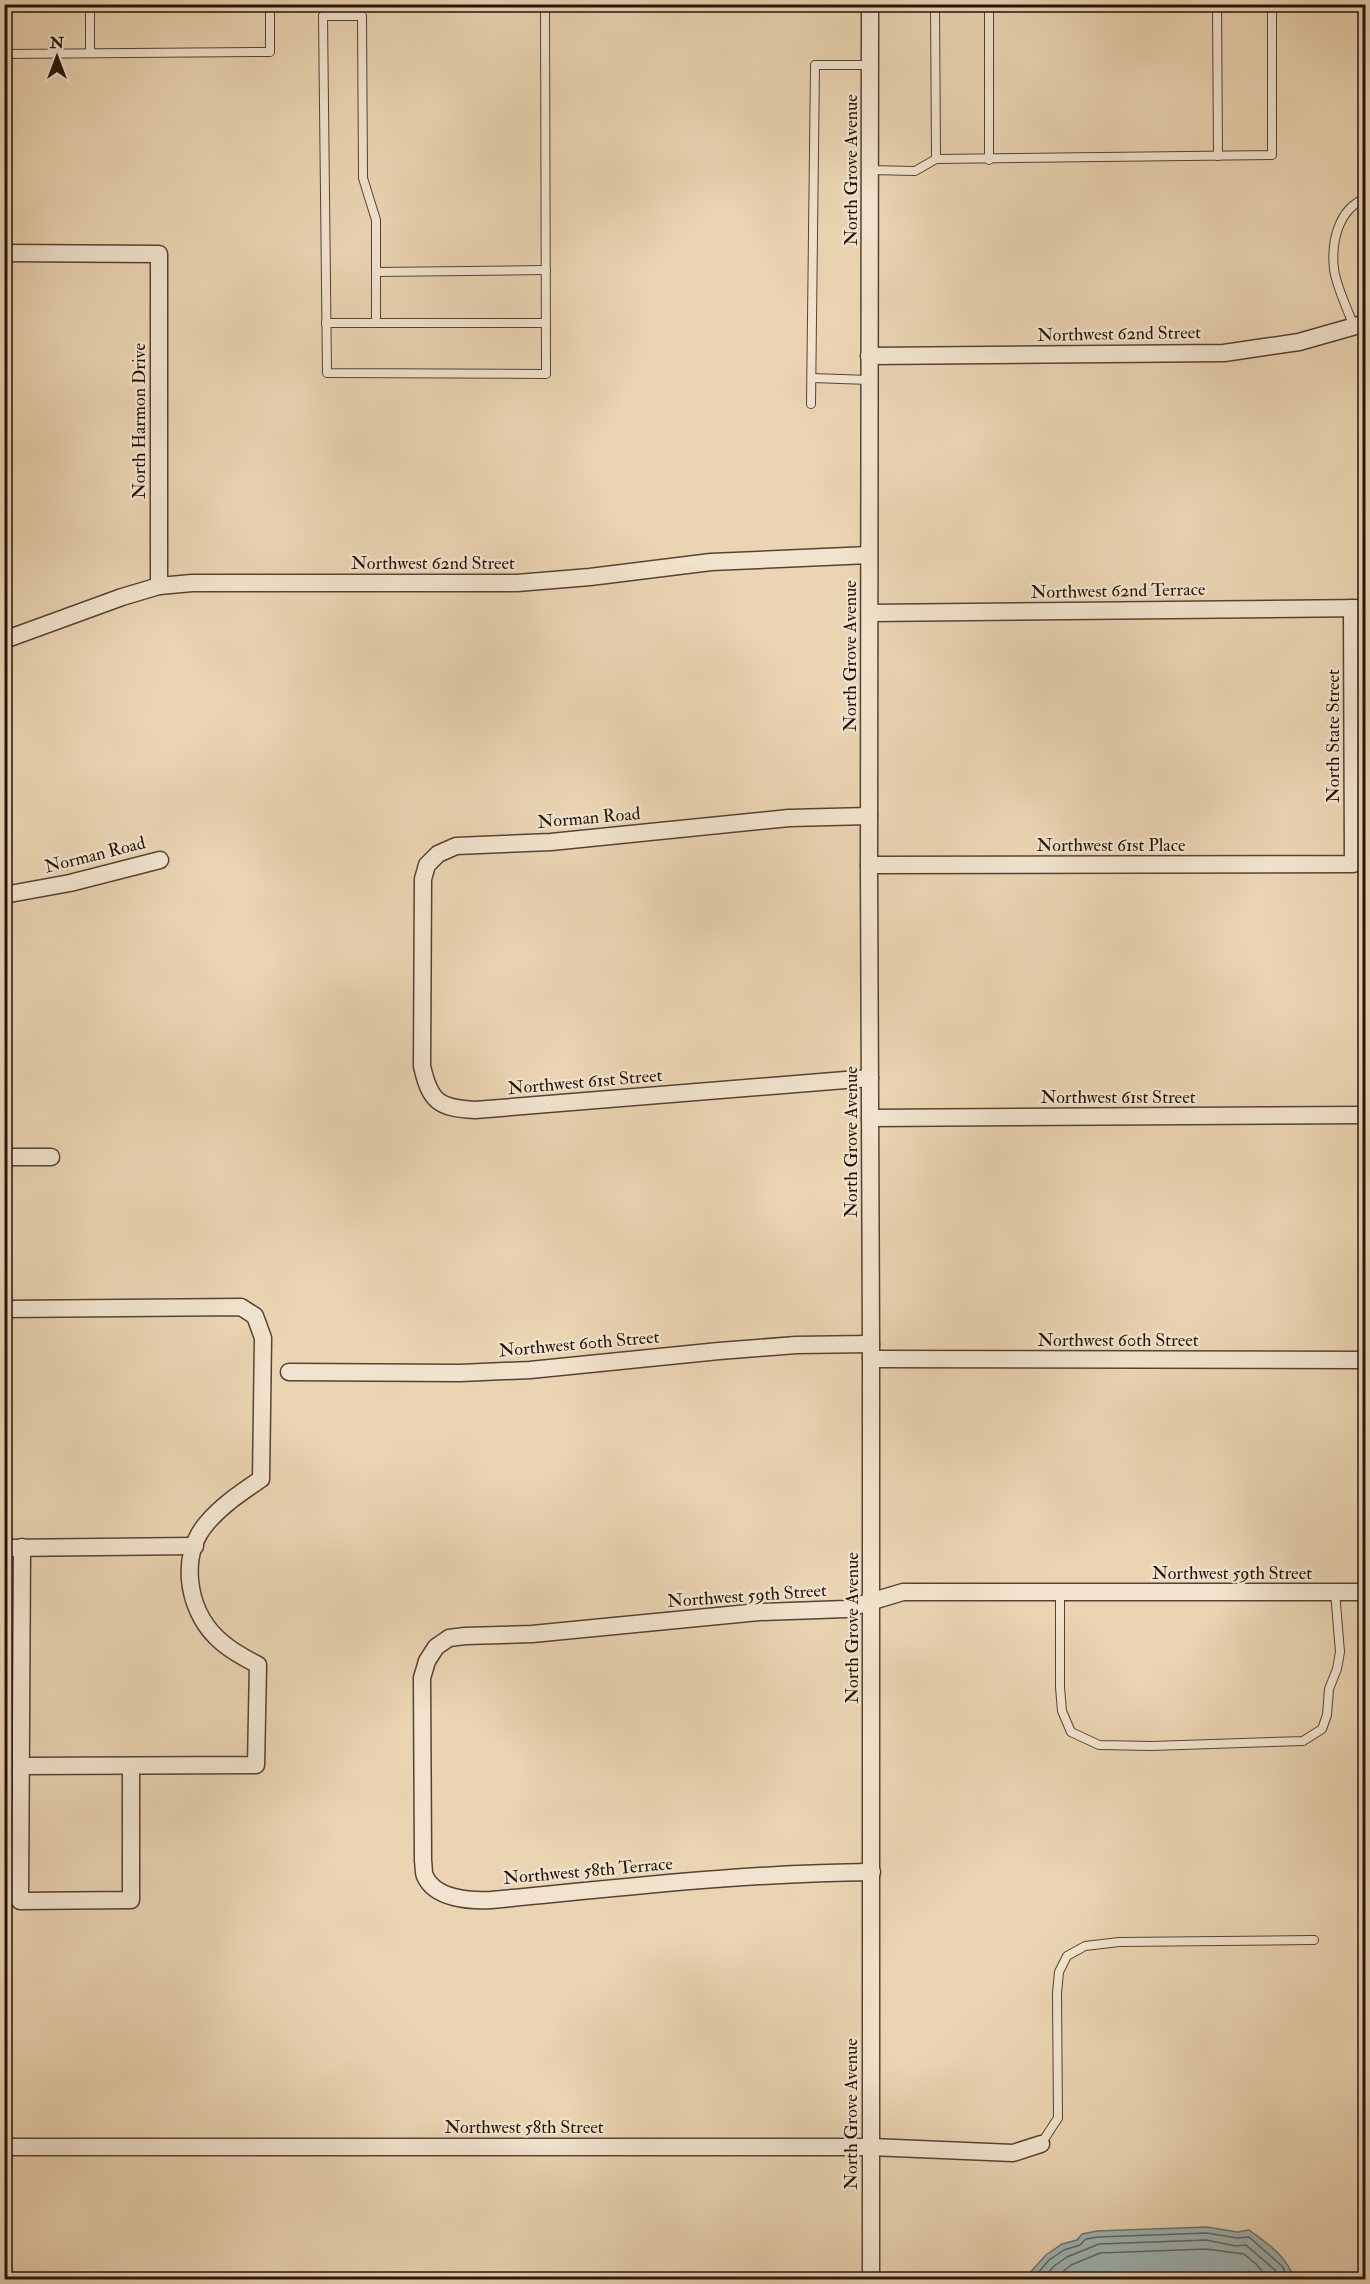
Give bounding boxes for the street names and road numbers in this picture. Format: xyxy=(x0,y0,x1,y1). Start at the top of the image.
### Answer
street label: North Grove Avenue xyxy=(840,94,863,246)
street label: Northwest 62nd Street xyxy=(1037,321,1201,347)
street label: North Harmon Drive xyxy=(128,343,151,499)
street label: Northwest 62nd Street xyxy=(351,552,515,575)
street label: Northwest 62nd Terrace xyxy=(1030,578,1206,604)
street label: North Grove Avenue xyxy=(839,580,862,732)
street label: North State Street xyxy=(1322,669,1345,803)
street label: Norman Road xyxy=(537,802,642,834)
street label: Norman Road xyxy=(42,831,148,879)
street label: Northwest 61st Place xyxy=(1037,834,1186,857)
street label: Northwest 61st Street xyxy=(507,1064,663,1100)
street label: North Grove Avenue xyxy=(840,1066,863,1218)
street label: Northwest 61st Street xyxy=(1040,1086,1196,1109)
street label: Northwest 60th Street xyxy=(498,1326,660,1362)
street label: Northwest 60th Street xyxy=(1037,1329,1199,1352)
street label: North Grove Avenue xyxy=(841,1552,864,1704)
street label: Northwest 59th Street xyxy=(1152,1562,1312,1585)
street label: Northwest 59th Street xyxy=(666,1579,828,1613)
street label: Northwest 58th Terrace xyxy=(502,1852,674,1890)
street label: North Grove Avenue xyxy=(840,2038,863,2190)
street label: Northwest 58th Street xyxy=(444,2116,604,2139)

